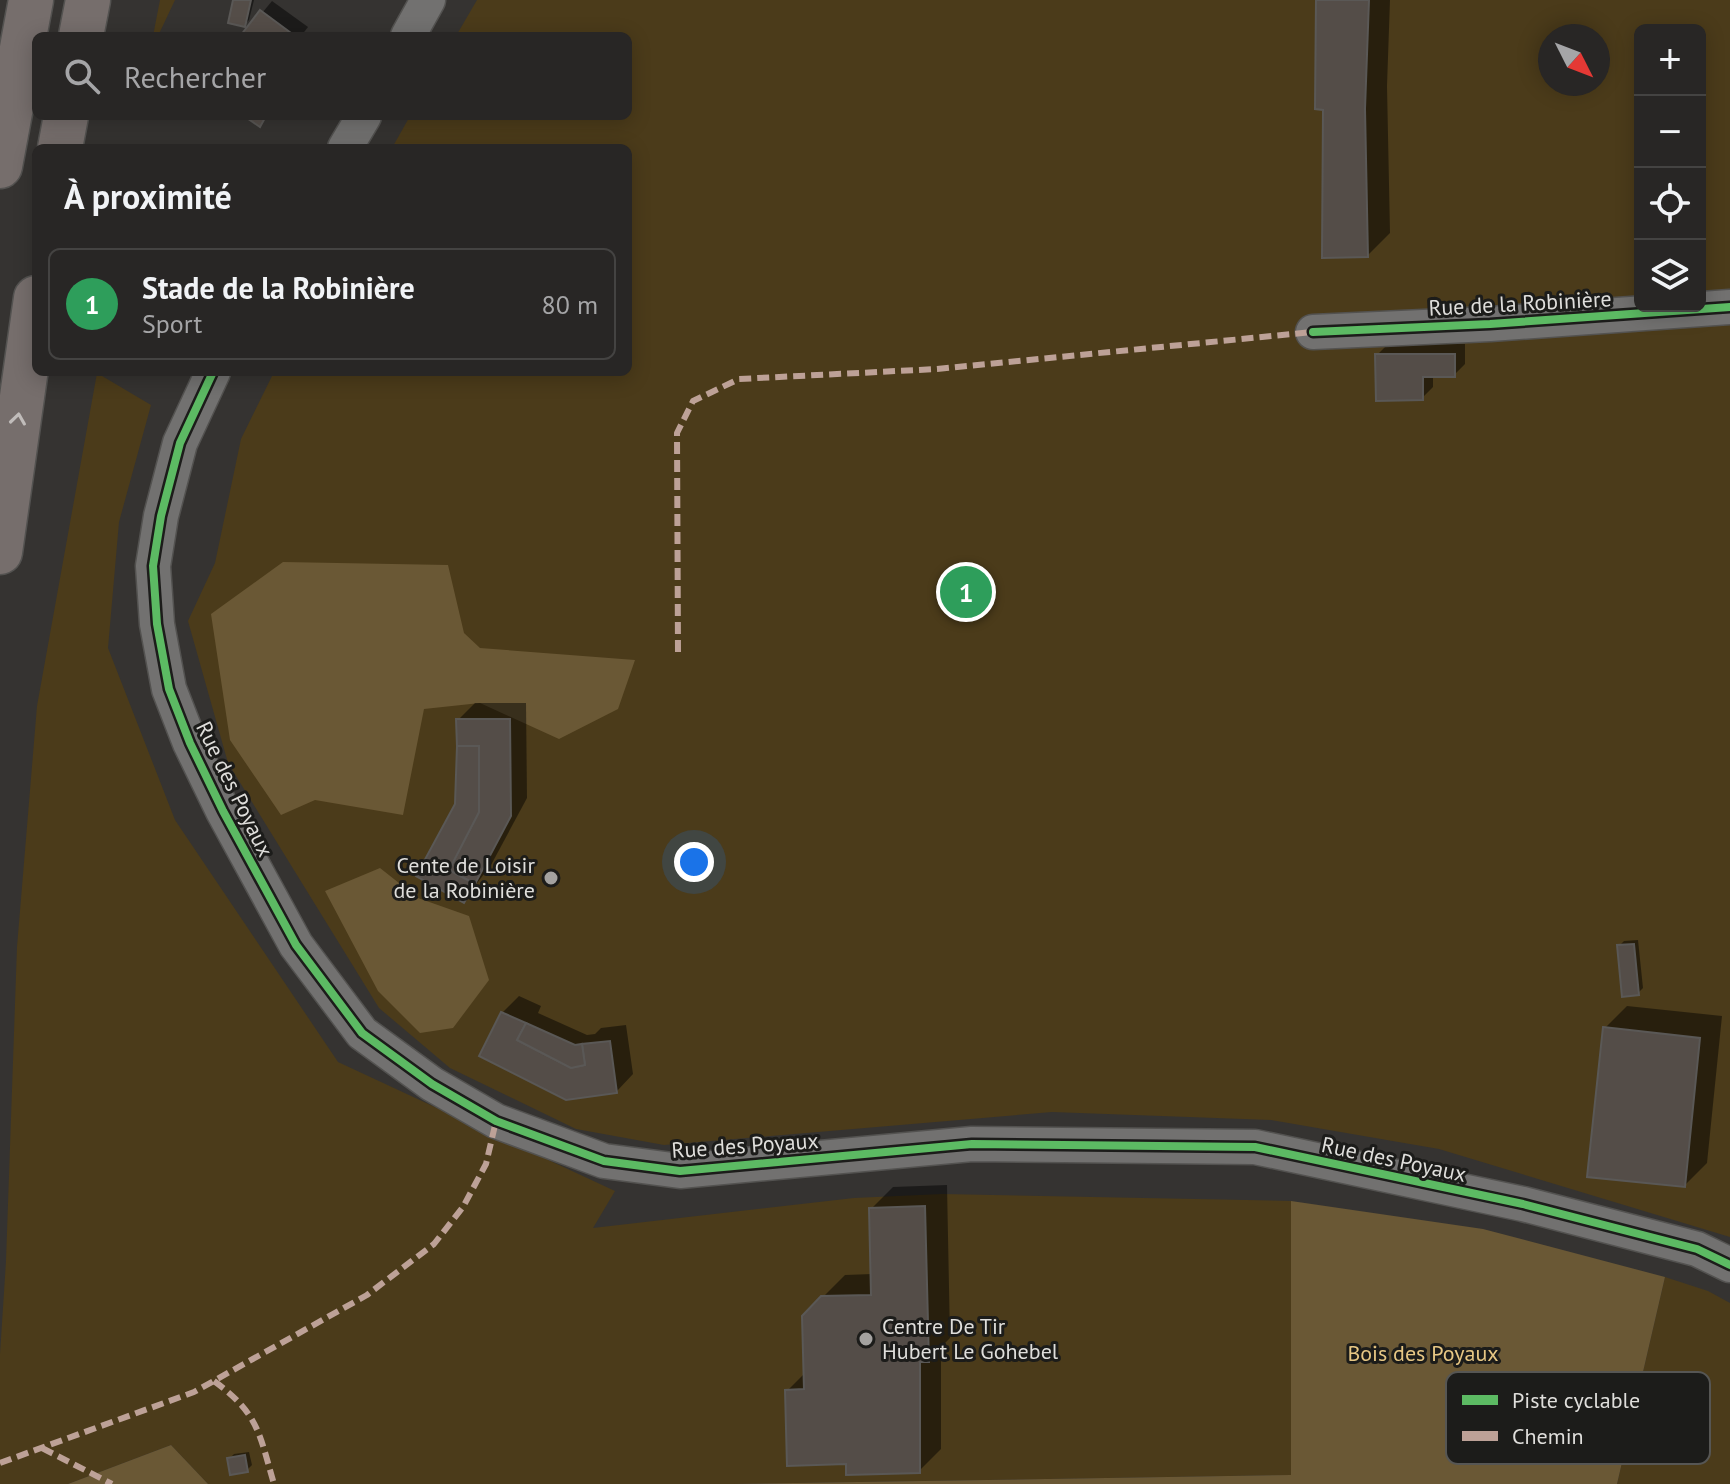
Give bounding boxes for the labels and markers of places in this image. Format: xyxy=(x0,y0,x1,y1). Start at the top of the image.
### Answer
pin: 1 xyxy=(940,562,992,622)
place label: Cente de Loisir de la Robinière xyxy=(394,851,536,904)
marker: Cente de Loisir de la Robinière xyxy=(542,869,560,887)
place label: Centre De Tir Hubert Le Gohebel xyxy=(882,1312,1059,1365)
marker: Centre De Tir Hubert Le Gohebel xyxy=(857,1330,875,1348)

